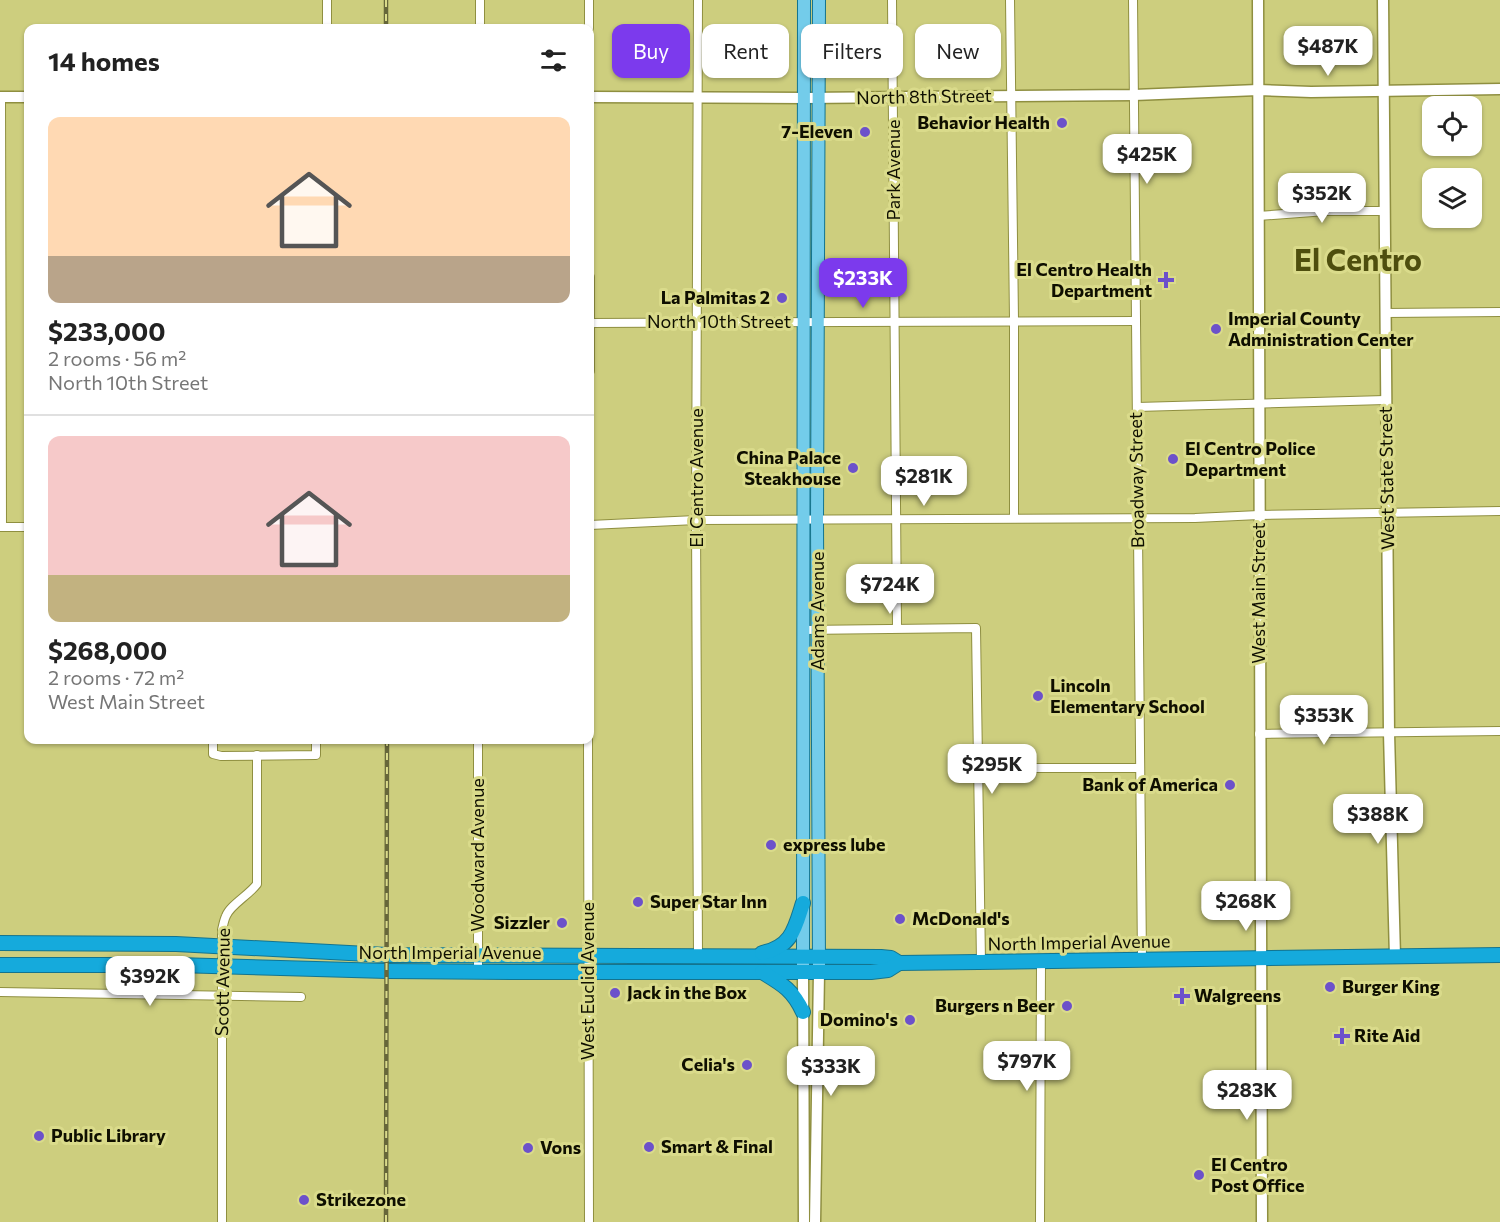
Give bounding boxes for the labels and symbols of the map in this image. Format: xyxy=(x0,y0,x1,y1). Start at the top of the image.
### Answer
pin: $487K xyxy=(1286,26,1370,77)
street label: North 8th Street xyxy=(856,84,992,108)
place label: Behavior Health xyxy=(917,111,1050,133)
marker: Behavior Health xyxy=(1055,116,1069,130)
street label: Park Avenue xyxy=(882,119,904,221)
place label: 7-Eleven xyxy=(781,120,853,142)
marker: 7-Eleven xyxy=(858,125,872,139)
pin: $425K xyxy=(1105,134,1189,185)
pin: $352K xyxy=(1280,173,1364,224)
district label: El Centro xyxy=(1294,240,1422,277)
pin: $233K xyxy=(821,258,905,309)
place label: El Centro Health Department xyxy=(1016,258,1152,301)
marker: El Centro Health Department xyxy=(1157,271,1175,289)
place label: La Palmitas 2 xyxy=(661,286,770,308)
marker: La Palmitas 2 xyxy=(775,291,789,305)
place label: Imperial County Administration Center xyxy=(1228,307,1414,350)
street label: North 10th Street xyxy=(647,310,791,332)
marker: Imperial County Administration Center xyxy=(1209,322,1223,336)
street label: West State Street xyxy=(1374,406,1398,550)
street label: El Centro Avenue xyxy=(685,408,707,548)
street label: Broadway Street xyxy=(1124,412,1148,548)
place label: El Centro Police Department xyxy=(1185,437,1316,480)
place label: China Palace Steakhouse xyxy=(736,446,841,489)
marker: El Centro Police Department xyxy=(1166,452,1180,466)
pin: $281K xyxy=(882,456,966,507)
marker: China Palace Steakhouse xyxy=(846,461,860,475)
street label: West Main Street xyxy=(1247,522,1269,664)
street label: Adams Avenue xyxy=(806,551,828,671)
pin: $724K xyxy=(848,564,932,615)
place label: Lincoln Elementary School xyxy=(1050,674,1205,717)
marker: Lincoln Elementary School xyxy=(1031,689,1045,703)
pin: $353K xyxy=(1282,695,1366,746)
pin: $295K xyxy=(950,744,1034,795)
place label: Bank of America xyxy=(1082,773,1218,795)
street label: Woodward Avenue xyxy=(466,778,488,932)
marker: Bank of America xyxy=(1223,778,1237,792)
pin: $388K xyxy=(1336,794,1420,845)
place label: express lube xyxy=(783,833,885,855)
marker: express lube xyxy=(764,838,778,852)
pin: $268K xyxy=(1204,881,1288,932)
place label: Super Star Inn xyxy=(650,890,767,912)
marker: Super Star Inn xyxy=(631,895,645,909)
street label: West Euclid Avenue xyxy=(576,902,598,1060)
place label: McDonald's xyxy=(912,907,1010,929)
place label: Sizzler xyxy=(494,911,551,933)
marker: McDonald's xyxy=(893,912,907,926)
marker: Sizzler xyxy=(555,916,569,930)
street label: Scott Avenue xyxy=(210,928,234,1036)
street label: North Imperial Avenue xyxy=(987,929,1171,955)
street label: North Imperial Avenue xyxy=(359,941,541,963)
pin: $392K xyxy=(108,956,192,1007)
place label: Burger King xyxy=(1342,975,1440,997)
marker: Burger King xyxy=(1323,980,1337,994)
place label: Jack in the Box xyxy=(627,981,747,1003)
place label: Walgreens xyxy=(1194,984,1281,1006)
marker: Jack in the Box xyxy=(608,986,622,1000)
marker: Walgreens xyxy=(1175,989,1189,1003)
place label: Burgers n Beer xyxy=(935,994,1056,1016)
marker: Burgers n Beer xyxy=(1060,999,1074,1013)
place label: Domino's xyxy=(820,1008,898,1030)
marker: Domino's xyxy=(903,1013,917,1027)
place label: Rite Aid xyxy=(1354,1024,1420,1046)
marker: Rite Aid xyxy=(1335,1029,1349,1043)
pin: $797K xyxy=(985,1041,1069,1092)
pin: $333K xyxy=(789,1046,873,1097)
place label: Celia's xyxy=(681,1053,735,1075)
marker: Celia's xyxy=(740,1058,754,1072)
pin: $283K xyxy=(1205,1070,1289,1121)
place label: Public Library xyxy=(51,1124,166,1146)
marker: Public Library xyxy=(32,1129,46,1143)
place label: Smart & Final xyxy=(661,1135,773,1157)
place label: Vons xyxy=(540,1136,581,1158)
marker: Smart & Final xyxy=(642,1140,656,1154)
marker: Vons xyxy=(521,1141,535,1155)
place label: El Centro Post Office xyxy=(1211,1153,1304,1196)
marker: El Centro Post Office xyxy=(1192,1168,1206,1182)
place label: Strikezone xyxy=(316,1188,406,1210)
marker: Strikezone xyxy=(297,1193,311,1207)

